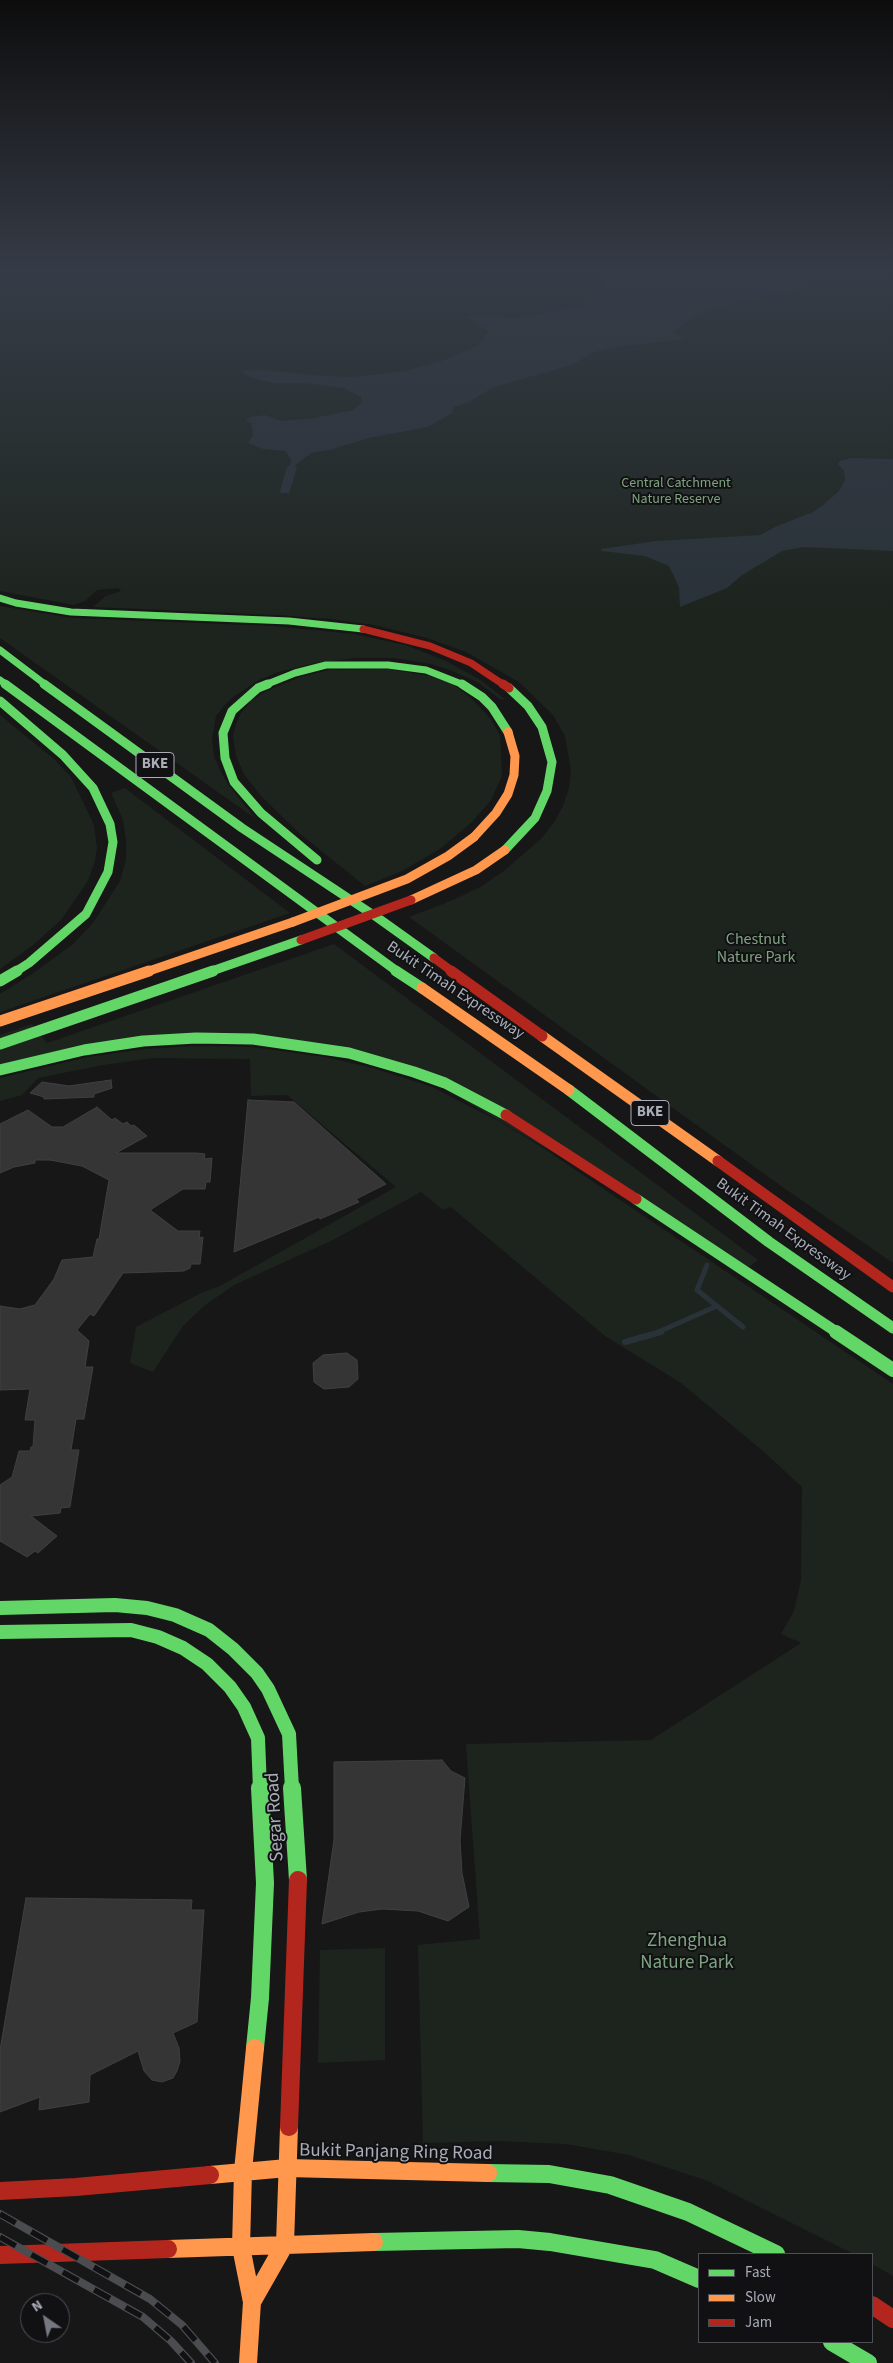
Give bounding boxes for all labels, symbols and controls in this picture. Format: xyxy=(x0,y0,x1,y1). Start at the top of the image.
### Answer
park label: Central Catchment Nature Reserve xyxy=(621,476,731,508)
road number: BKE xyxy=(136,752,174,778)
park label: Chestnut Nature Park xyxy=(717,930,795,968)
street label: Bukit Timah Expressway xyxy=(383,938,527,1044)
road number: BKE xyxy=(631,1100,669,1126)
street label: Bukit Timah Expressway xyxy=(712,1175,854,1285)
street label: Segar Road xyxy=(262,1772,290,1862)
park label: Zhenghua Nature Park xyxy=(640,1931,734,1975)
street label: Bukit Panjang Ring Road xyxy=(299,2140,493,2166)
legend xyxy=(698,2253,873,2343)
text: Fast xyxy=(745,2262,771,2283)
text: Slow xyxy=(745,2287,776,2308)
north arrow xyxy=(20,2293,70,2343)
text: N xyxy=(28,2295,47,2317)
text: Jam xyxy=(745,2312,772,2333)

